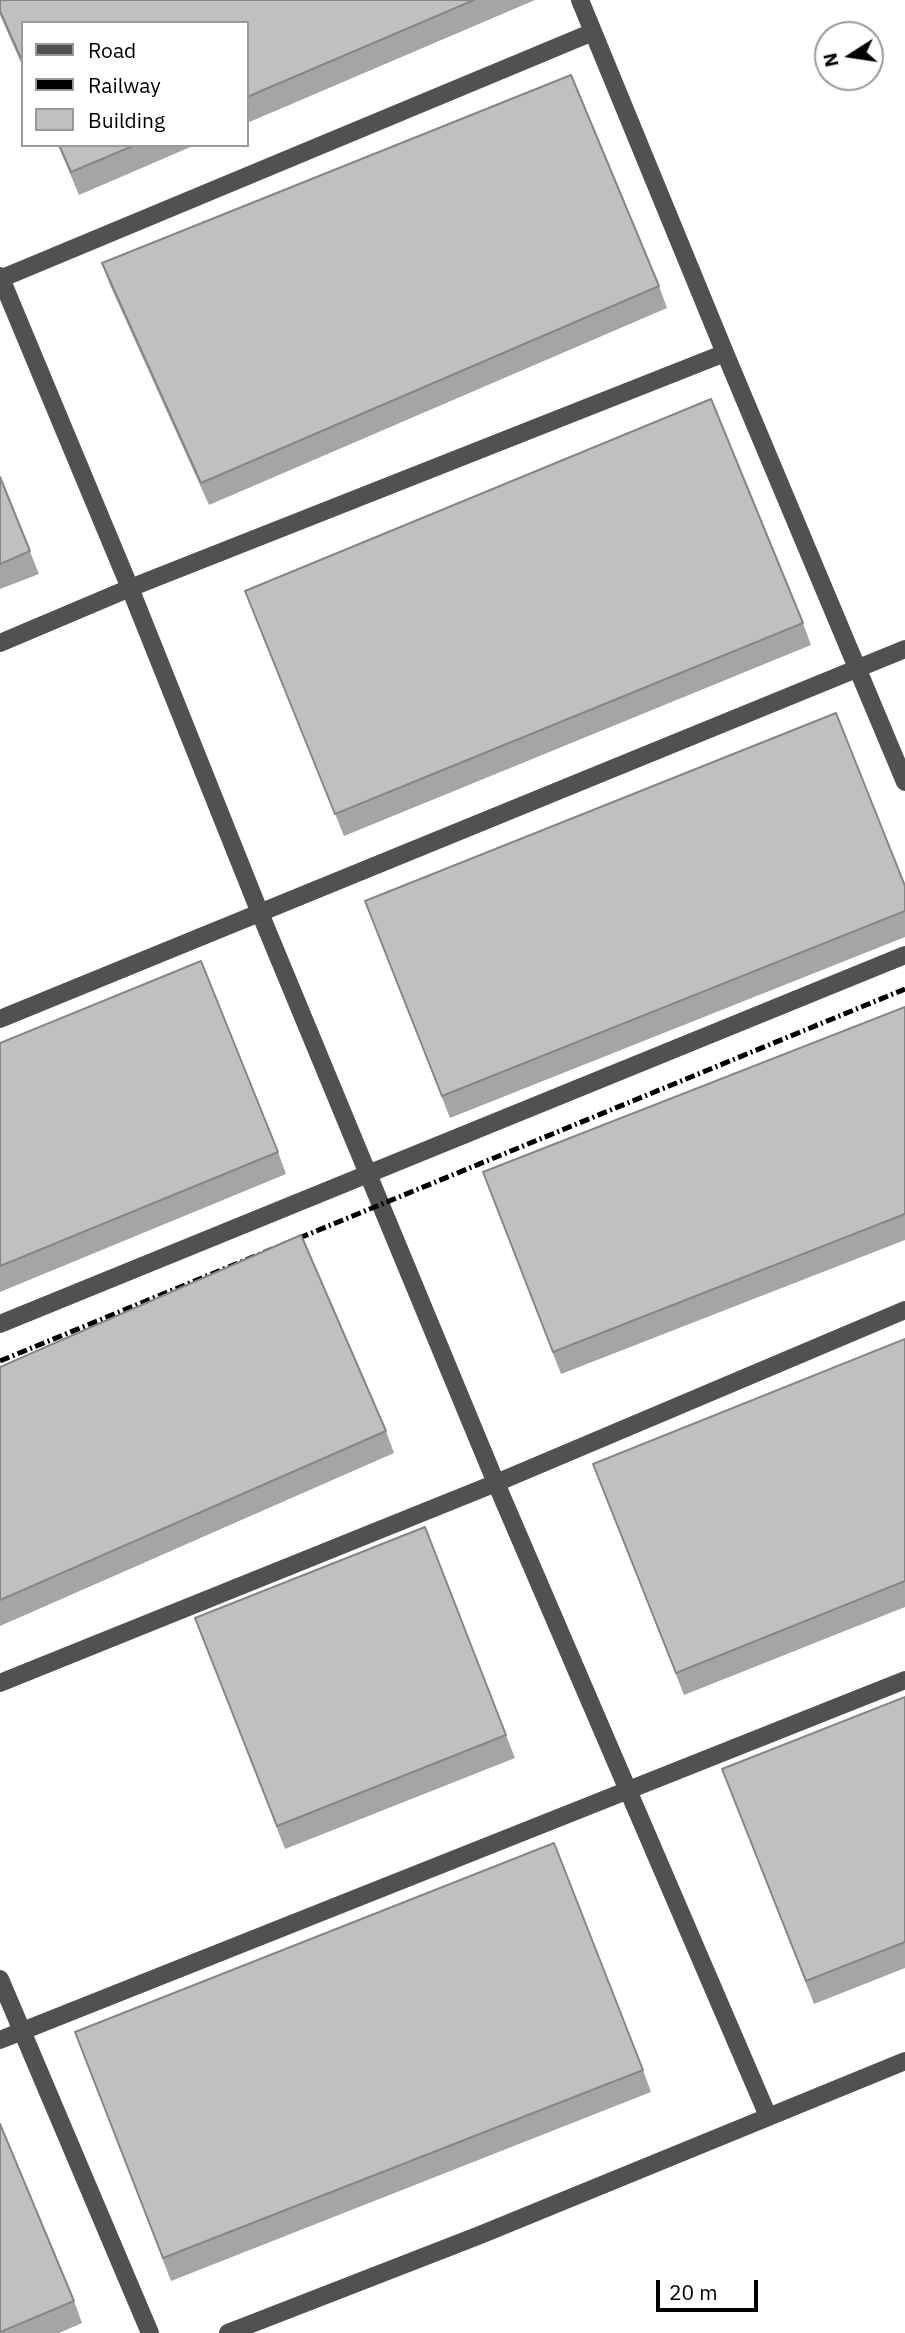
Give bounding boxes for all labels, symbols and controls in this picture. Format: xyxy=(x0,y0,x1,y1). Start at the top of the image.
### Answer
legend xyxy=(21,21,248,147)
north arrow xyxy=(814,21,884,91)
text: Road xyxy=(88,36,136,64)
text: N xyxy=(817,51,844,69)
text: Railway xyxy=(88,71,161,99)
text: Building xyxy=(88,106,165,134)
scale bar xyxy=(660,2266,762,2310)
text: 20 m xyxy=(669,2278,718,2306)

